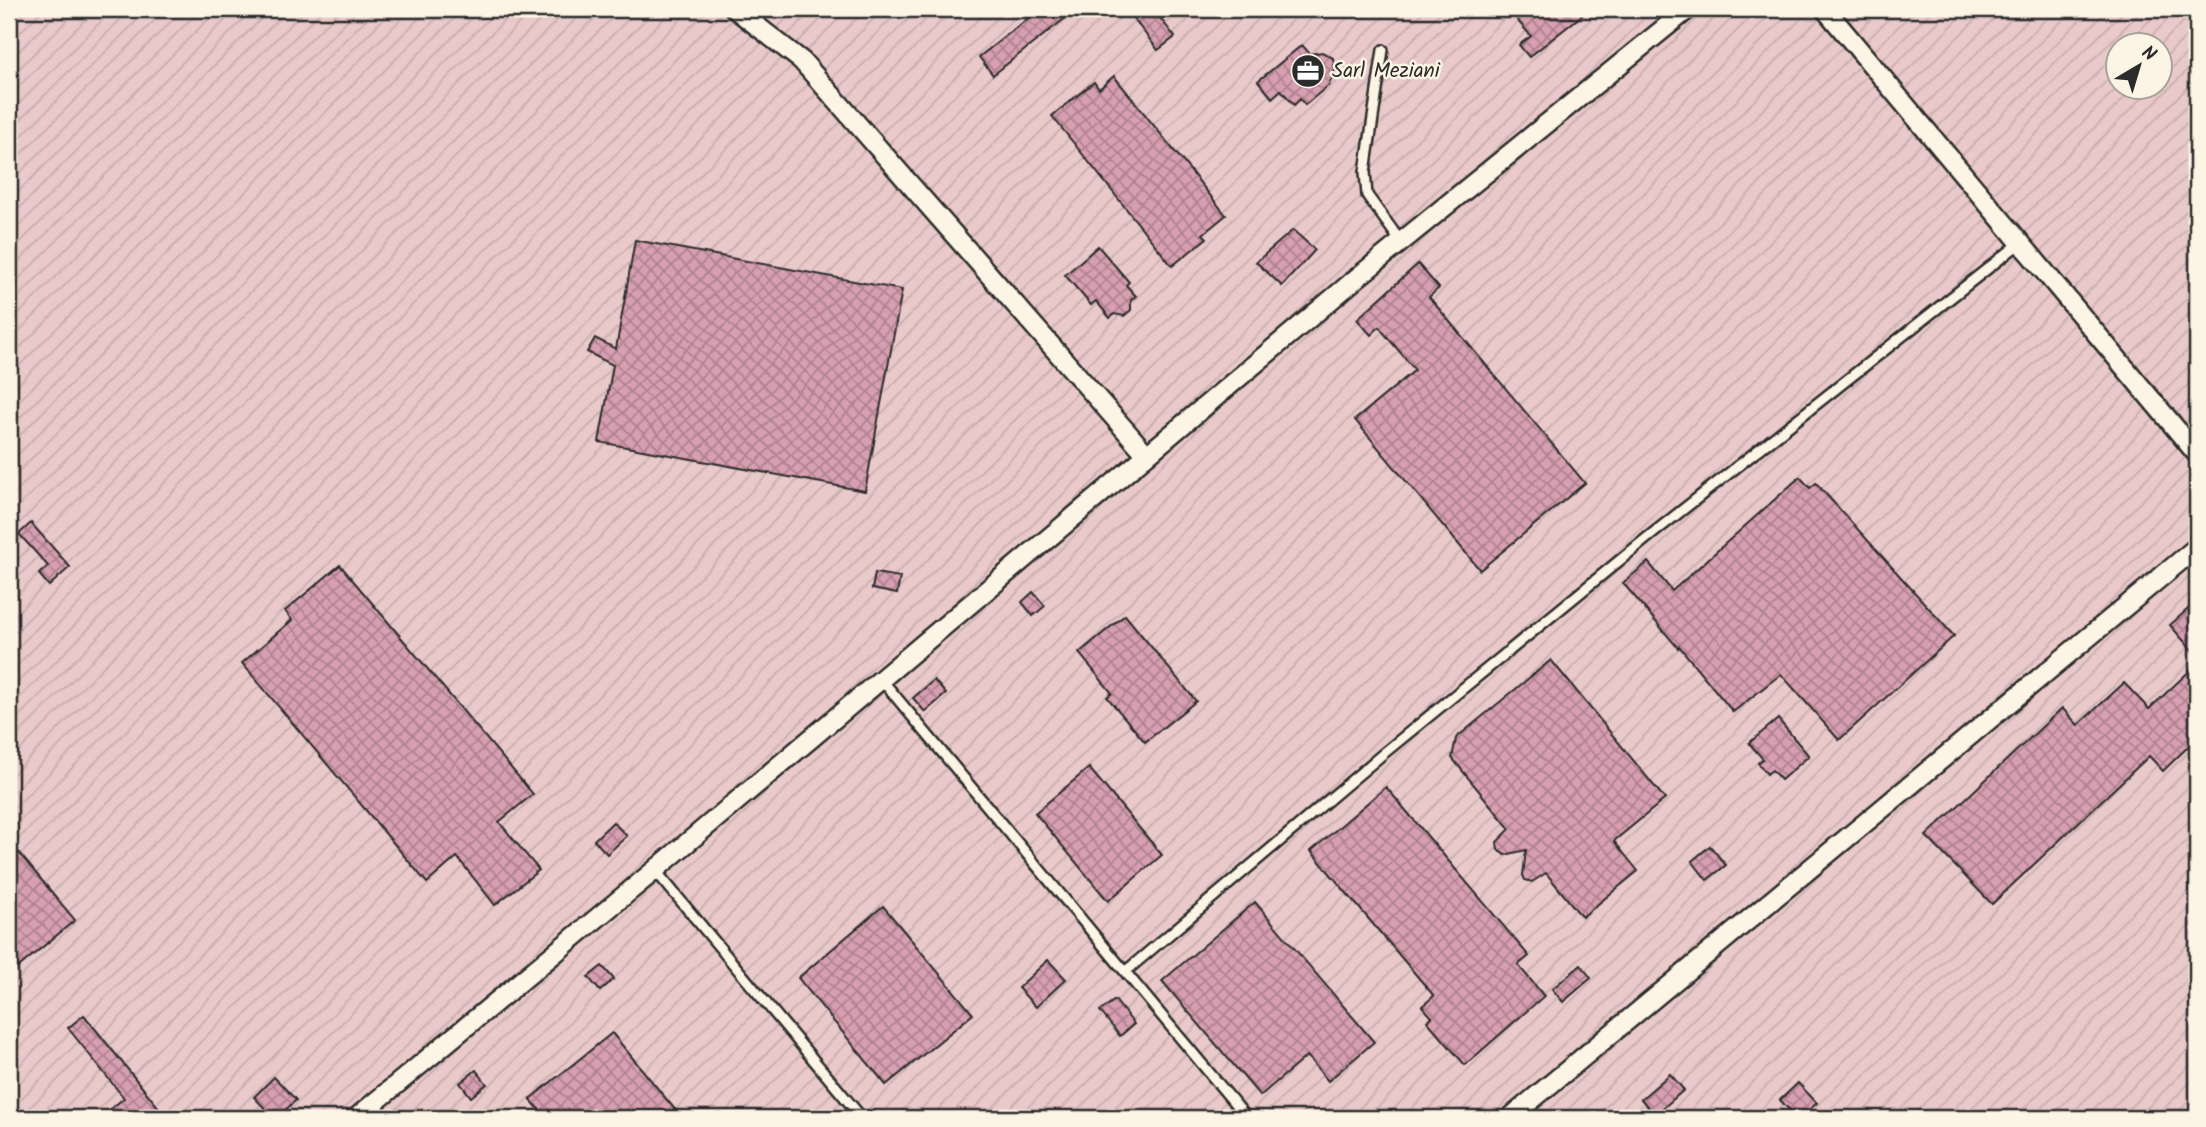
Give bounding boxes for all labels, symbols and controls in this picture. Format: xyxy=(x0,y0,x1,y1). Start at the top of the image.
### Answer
north arrow xyxy=(2104,32,2174,102)
text: N xyxy=(2134,39,2162,70)
office icon: Sarl Meziani xyxy=(1289,52,1327,90)
place label: Sarl Meziani xyxy=(1332,55,1441,88)

